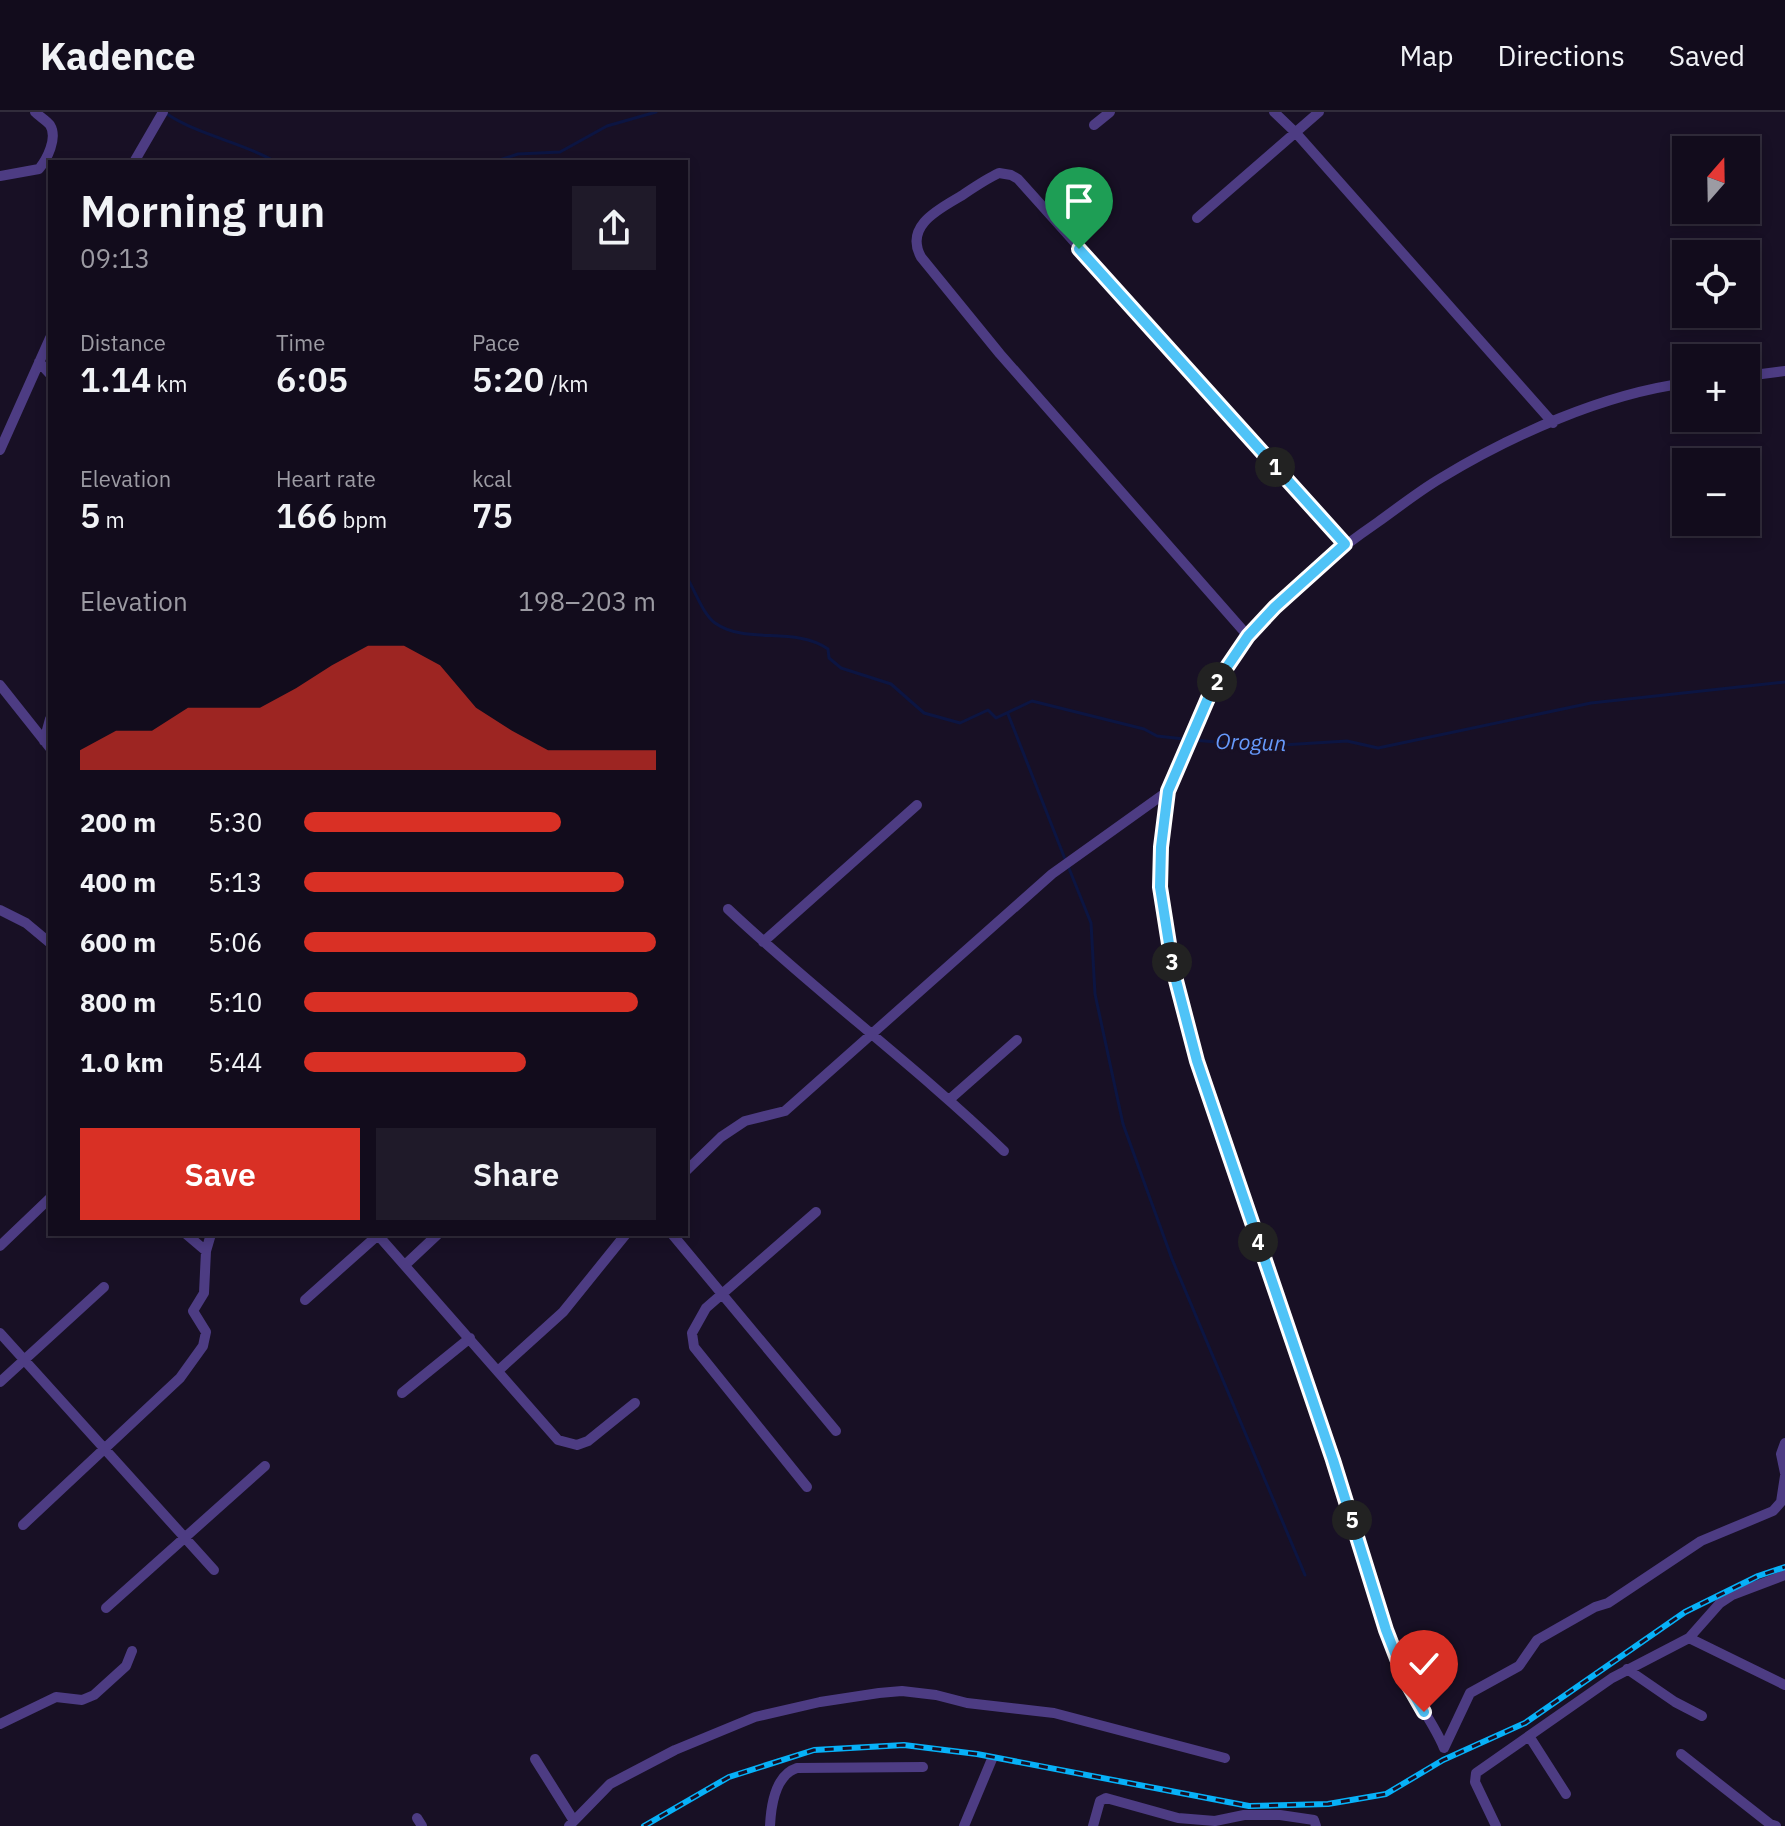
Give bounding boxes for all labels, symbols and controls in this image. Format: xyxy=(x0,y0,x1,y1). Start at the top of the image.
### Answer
text: Kadence xyxy=(40,31,196,80)
text: Map xyxy=(1399,37,1453,74)
text: Directions xyxy=(1497,37,1625,74)
text: Saved xyxy=(1669,37,1745,74)
north arrow xyxy=(1672,136,1760,224)
map controls xyxy=(1672,136,1760,536)
pin xyxy=(1045,167,1113,249)
icon: arrive xyxy=(1057,179,1101,223)
text: Morning run xyxy=(80,182,325,239)
button: share xyxy=(572,186,656,270)
button: locate xyxy=(1672,240,1760,328)
text: 09:13 xyxy=(80,241,150,275)
text: Distance xyxy=(80,328,166,357)
text: Time xyxy=(276,328,325,357)
text: Pace xyxy=(472,328,520,357)
button: + xyxy=(1672,344,1760,432)
text: 1.14 xyxy=(80,357,151,401)
text: 6:05 xyxy=(276,357,348,401)
text: 5:20 xyxy=(472,357,544,401)
text: km xyxy=(151,369,187,398)
text: /km xyxy=(544,369,588,398)
pin: 1 xyxy=(1255,447,1295,487)
button: − xyxy=(1672,448,1760,536)
text: 1 xyxy=(1268,452,1282,481)
text: Elevation xyxy=(80,464,171,493)
text: Heart rate xyxy=(276,464,376,493)
text: kcal xyxy=(472,464,512,493)
text: 5 xyxy=(80,493,100,537)
text: 166 xyxy=(276,493,337,537)
text: 75 xyxy=(472,493,513,537)
text: m xyxy=(100,505,125,534)
text: bpm xyxy=(337,505,387,534)
text: Elevation xyxy=(80,584,188,618)
text: 198–203 m xyxy=(518,584,656,618)
pin: 2 xyxy=(1197,662,1237,702)
text: 2 xyxy=(1210,667,1224,696)
water label: Orogun xyxy=(1215,726,1287,757)
text: 200 m xyxy=(80,805,156,839)
text: 5:30 xyxy=(208,805,262,839)
text: 400 m xyxy=(80,865,156,899)
text: 5:13 xyxy=(208,865,262,899)
text: 600 m xyxy=(80,925,156,959)
text: 5:06 xyxy=(208,925,262,959)
pin: 3 xyxy=(1152,942,1192,982)
text: 3 xyxy=(1165,947,1179,976)
text: 800 m xyxy=(80,985,156,1019)
text: 5:10 xyxy=(208,985,262,1019)
text: 1.0 km xyxy=(80,1045,164,1079)
text: 5:44 xyxy=(208,1045,262,1079)
button: Save xyxy=(80,1128,360,1220)
button: Share xyxy=(376,1128,656,1220)
pin: 4 xyxy=(1238,1222,1278,1262)
text: 4 xyxy=(1251,1227,1265,1256)
pin: 5 xyxy=(1332,1500,1372,1540)
text: 5 xyxy=(1345,1505,1359,1534)
pin xyxy=(1390,1630,1458,1712)
icon: check xyxy=(1402,1642,1446,1686)

